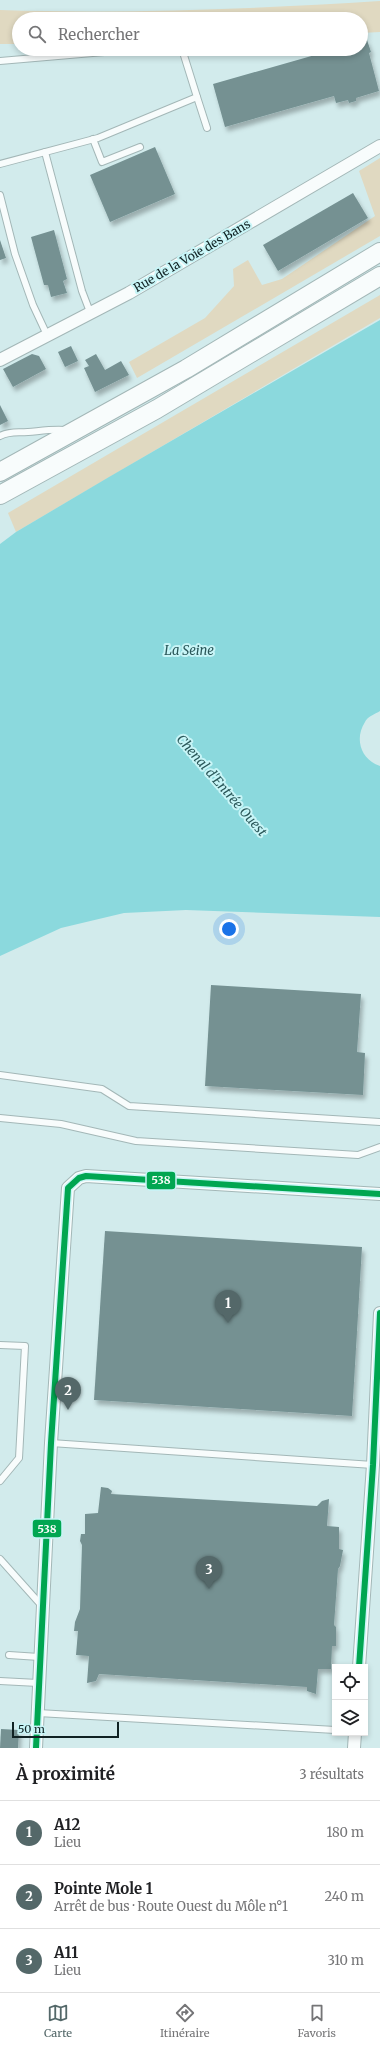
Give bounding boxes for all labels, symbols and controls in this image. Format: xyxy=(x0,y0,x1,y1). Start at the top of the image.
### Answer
search box xyxy=(12,12,368,56)
icon: search xyxy=(26,23,48,45)
text: Rechercher xyxy=(58,25,140,44)
street label: Rue de la Voie des Bans xyxy=(131,216,253,295)
water label: La Seine xyxy=(164,642,214,659)
water label: Chenal d'Entrée Ouest xyxy=(173,731,271,840)
your location xyxy=(219,919,239,939)
line badge: 538 xyxy=(146,1171,176,1190)
text: 538 xyxy=(151,1173,171,1187)
pin: 1 xyxy=(215,1290,241,1323)
pin: 2 xyxy=(55,1377,81,1410)
line badge: 538 xyxy=(32,1519,62,1538)
text: 538 xyxy=(37,1522,57,1536)
pin: 3 xyxy=(196,1556,222,1589)
map controls xyxy=(332,1664,368,1736)
button: locate xyxy=(332,1664,368,1700)
button: layers xyxy=(332,1700,368,1736)
scale bar xyxy=(12,1720,119,1739)
text: 50 m xyxy=(18,1722,45,1736)
text: À proximité xyxy=(16,1763,115,1785)
text: 3 résultats xyxy=(299,1766,364,1783)
text: A12 xyxy=(54,1815,80,1834)
text: 1 xyxy=(26,1824,32,1841)
text: 180 m xyxy=(326,1824,364,1841)
text: Lieu xyxy=(54,1834,81,1851)
text: Pointe Mole 1 xyxy=(54,1879,153,1898)
text: 2 xyxy=(25,1888,33,1905)
text: 240 m xyxy=(324,1888,364,1905)
text: Arrêt de bus · Route Ouest du Môle n°1 xyxy=(54,1898,288,1915)
text: A11 xyxy=(54,1943,78,1962)
text: 3 xyxy=(25,1952,33,1969)
text: 310 m xyxy=(327,1952,364,1969)
text: Lieu xyxy=(54,1962,81,1979)
tab: Carte xyxy=(44,2002,72,2040)
tab: Itinéraire xyxy=(160,2002,210,2040)
tab: Favoris xyxy=(298,2002,336,2040)

